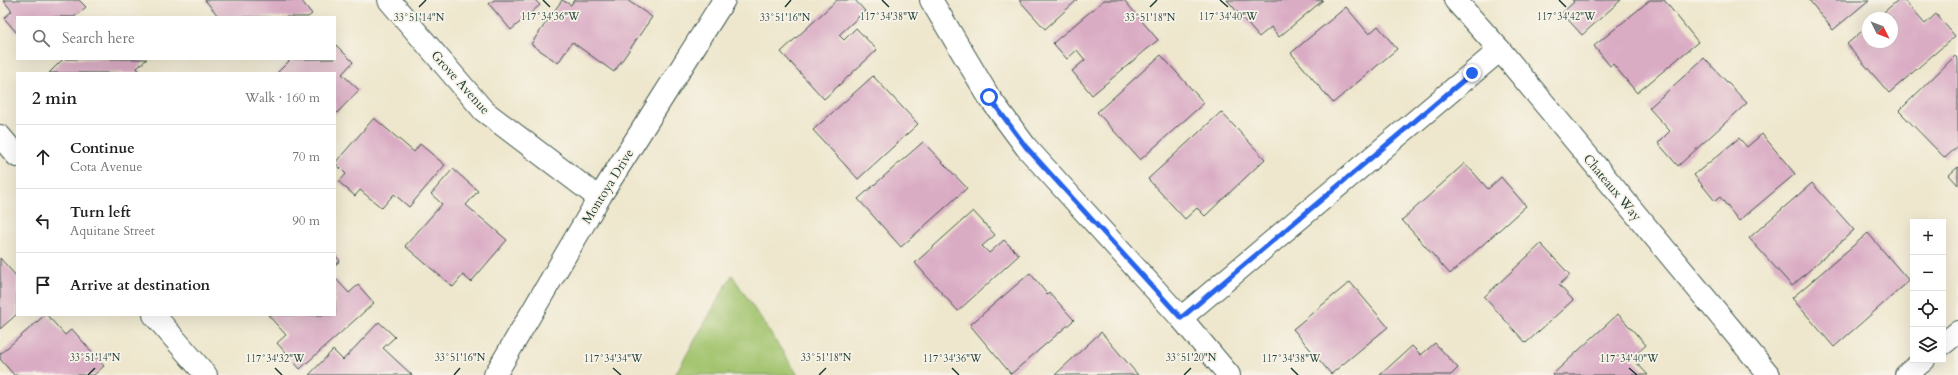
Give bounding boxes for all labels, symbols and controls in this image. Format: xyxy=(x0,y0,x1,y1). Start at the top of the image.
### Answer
text: 117°34'36"W xyxy=(521,10,580,24)
text: 117°34'38"W xyxy=(860,10,919,24)
text: 117°34'40"W xyxy=(1199,10,1258,24)
text: 117°34'42"W xyxy=(1537,10,1596,24)
text: 33°51'14"N xyxy=(394,11,445,25)
text: 33°51'16"N xyxy=(760,11,811,25)
text: 33°51'18"N xyxy=(1125,11,1176,25)
north arrow xyxy=(1862,12,1898,48)
search box xyxy=(16,16,336,60)
icon: search xyxy=(30,27,52,49)
text: Search here xyxy=(62,28,135,48)
street label: Grove Avenue xyxy=(427,47,494,119)
route end xyxy=(1463,64,1481,82)
text: 2 min xyxy=(32,87,77,110)
route start xyxy=(980,88,998,106)
text: Walk · 160 m xyxy=(245,89,320,107)
text: Continue xyxy=(70,138,135,158)
icon: ahead xyxy=(32,146,54,168)
street label: Montoya Drive xyxy=(578,146,638,227)
text: 70 m xyxy=(292,148,320,166)
street label: Chateaux Way xyxy=(1579,150,1646,225)
text: Cota Avenue xyxy=(70,158,142,176)
text: Turn left xyxy=(70,202,131,222)
icon: left xyxy=(32,210,54,232)
text: 90 m xyxy=(292,212,320,230)
map controls xyxy=(1910,219,1946,363)
button: + xyxy=(1910,219,1946,255)
text: Aquitane Street xyxy=(70,222,155,240)
button: − xyxy=(1910,255,1946,291)
icon: arrive xyxy=(32,274,54,296)
text: Arrive at destination xyxy=(70,275,210,295)
button: locate xyxy=(1910,291,1946,327)
button: layers xyxy=(1910,327,1946,363)
text: 33°51'14"N xyxy=(70,351,121,365)
text: 33°51'16"N xyxy=(435,351,486,365)
text: 33°51'18"N xyxy=(801,351,852,365)
text: 33°51'20"N xyxy=(1166,351,1217,365)
text: 117°34'32"W xyxy=(246,352,305,366)
text: 117°34'34"W xyxy=(584,352,643,366)
text: 117°34'36"W xyxy=(923,352,982,366)
text: 117°34'38"W xyxy=(1262,352,1321,366)
text: 117°34'40"W xyxy=(1600,352,1659,366)

